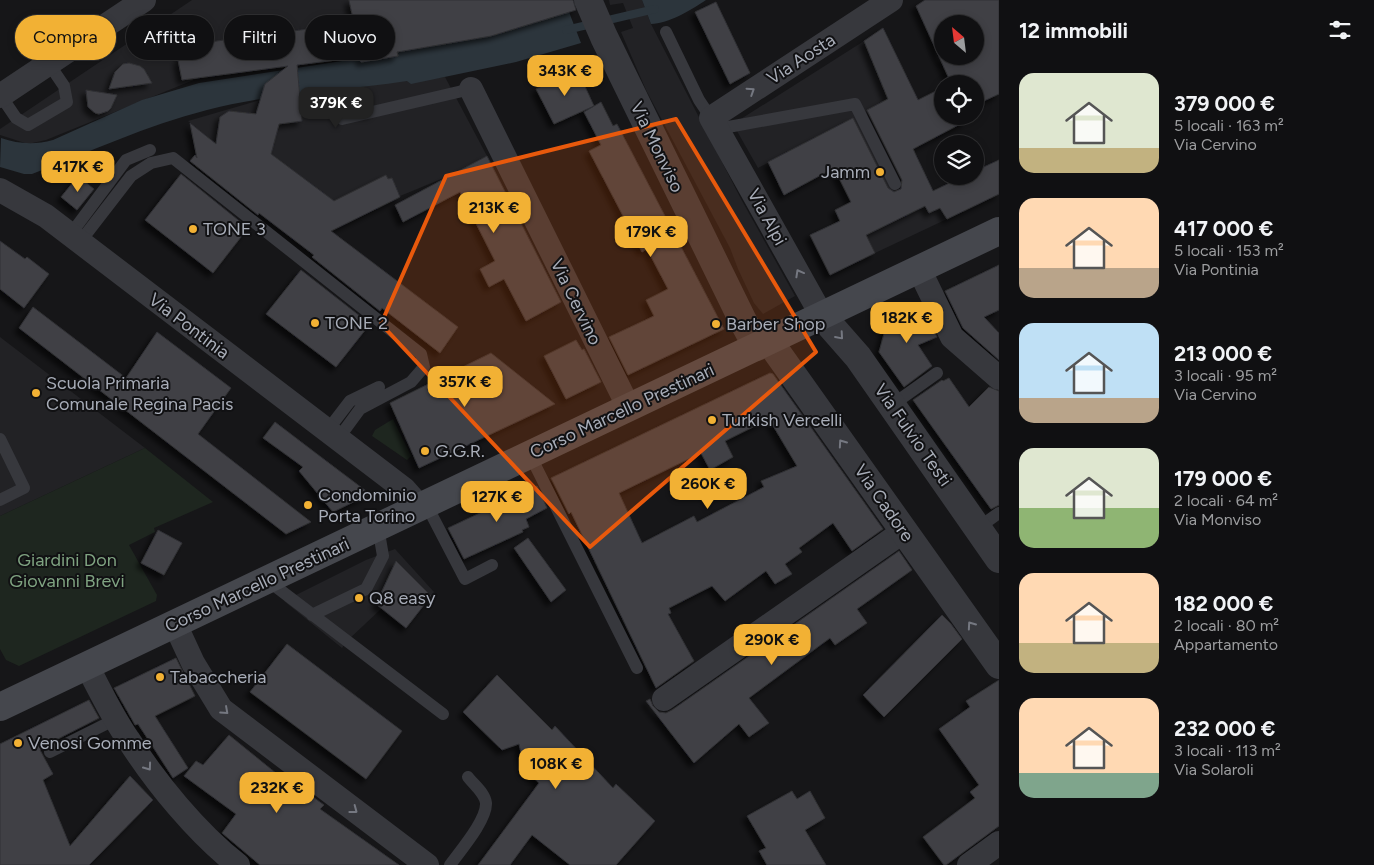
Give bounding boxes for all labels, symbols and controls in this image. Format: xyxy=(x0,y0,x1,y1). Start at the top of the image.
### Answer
chip: Compra xyxy=(15,15,116,60)
chip: Affitta xyxy=(126,15,214,60)
chip: Filtri xyxy=(224,15,295,60)
chip: Nuovo xyxy=(305,15,395,60)
north arrow xyxy=(934,15,984,65)
map controls xyxy=(934,15,984,185)
icon: filters xyxy=(1326,16,1354,44)
text: 12 immobili xyxy=(1019,18,1128,43)
street label: Via Aosta xyxy=(763,29,839,89)
pin: 343K € xyxy=(524,54,606,97)
text: 343K € xyxy=(538,61,592,80)
button: locate xyxy=(934,75,984,125)
pin: 379K € xyxy=(295,86,377,129)
one-way arrow xyxy=(746,88,755,97)
text: 379 000 € xyxy=(1174,91,1275,116)
text: 379K € xyxy=(310,93,362,112)
icon: home xyxy=(1059,93,1119,153)
street label: Via Monviso xyxy=(626,98,688,196)
text: 5 locali · 163 m² xyxy=(1174,116,1284,135)
button: layers xyxy=(934,135,984,185)
text: Via Cervino xyxy=(1174,135,1257,154)
pin: 417K € xyxy=(37,150,119,193)
text: 417K € xyxy=(52,157,104,176)
place label: Jamm xyxy=(821,161,870,183)
marker: Jamm xyxy=(874,166,886,178)
street label: Via Alpi xyxy=(743,185,791,249)
pin: 213K € xyxy=(453,192,535,234)
text: 213K € xyxy=(469,198,519,217)
pin: 179K € xyxy=(610,216,692,258)
text: 417 000 € xyxy=(1174,216,1273,241)
place label: TONE 3 xyxy=(203,218,266,240)
icon: home xyxy=(1059,218,1119,278)
text: 179K € xyxy=(626,222,676,241)
marker: TONE 3 xyxy=(187,223,199,235)
text: 5 locali · 153 m² xyxy=(1174,241,1284,260)
street label: Via Cervino xyxy=(546,255,606,349)
text: Via Pontinia xyxy=(1174,260,1259,279)
one-way arrow xyxy=(795,269,805,278)
street label: Via Pontinia xyxy=(144,289,234,363)
pin: 182K € xyxy=(866,302,948,344)
text: 182K € xyxy=(881,308,933,327)
place label: TONE 2 xyxy=(325,312,388,334)
place label: Barber Shop xyxy=(726,313,825,335)
marker: TONE 2 xyxy=(309,317,321,329)
marker: Barber Shop xyxy=(710,318,722,330)
one-way arrow xyxy=(834,331,843,340)
text: 213 000 € xyxy=(1174,341,1272,366)
icon: home xyxy=(1059,343,1119,403)
street label: Corso Marcello Prestinari xyxy=(526,359,718,463)
pin: 357K € xyxy=(424,366,506,408)
text: 3 locali · 95 m² xyxy=(1174,366,1277,385)
place label: Scuola Primaria Comunale Regina Pacis xyxy=(46,372,233,415)
text: 357K € xyxy=(439,372,491,391)
street label: Via Fulvio Testi xyxy=(869,379,957,491)
text: Via Cervino xyxy=(1174,385,1257,404)
marker: Scuola Primaria Comunale Regina Pacis xyxy=(30,387,42,399)
place label: Turkish Vercelli xyxy=(722,409,842,431)
marker: Turkish Vercelli xyxy=(706,414,718,426)
one-way arrow xyxy=(839,439,848,448)
place label: G.G.R. xyxy=(435,440,485,462)
marker: G.G.R. xyxy=(419,445,431,457)
street label: Via Cadore xyxy=(849,460,919,546)
text: 179 000 € xyxy=(1174,466,1272,491)
pin: 260K € xyxy=(667,468,749,510)
icon: home xyxy=(1059,468,1119,528)
text: 260K € xyxy=(681,474,735,493)
pin: 127K € xyxy=(456,480,538,523)
place label: Condominio Porta Torino xyxy=(318,484,417,527)
text: 127K € xyxy=(472,487,522,506)
text: 2 locali · 64 m² xyxy=(1174,491,1278,510)
marker: Condominio Porta Torino xyxy=(302,499,314,511)
text: Via Monviso xyxy=(1174,510,1261,529)
street label: Corso Marcello Prestinari xyxy=(161,533,353,637)
park label: Giardini Don Giovanni Brevi xyxy=(9,549,125,592)
place label: Q8 easy xyxy=(369,587,436,609)
text: 182 000 € xyxy=(1174,591,1273,616)
marker: Q8 easy xyxy=(353,592,365,604)
icon: home xyxy=(1059,593,1119,653)
text: 2 locali · 80 m² xyxy=(1174,616,1279,635)
one-way arrow xyxy=(968,621,977,631)
pin: 290K € xyxy=(731,624,813,666)
text: 290K € xyxy=(745,630,799,649)
text: Appartamento xyxy=(1174,635,1278,654)
place label: Tabaccheria xyxy=(170,666,267,688)
marker: Tabaccheria xyxy=(154,671,166,683)
one-way arrow xyxy=(219,705,228,714)
text: 232 000 € xyxy=(1174,716,1275,741)
icon: home xyxy=(1059,718,1119,778)
place label: Venosi Gomme xyxy=(28,732,152,754)
marker: Venosi Gomme xyxy=(12,737,24,749)
text: 3 locali · 113 m² xyxy=(1174,741,1281,760)
pin: 108K € xyxy=(515,748,597,790)
text: 108K € xyxy=(530,754,582,773)
text: Via Solaroli xyxy=(1174,760,1254,779)
one-way arrow xyxy=(142,761,151,771)
pin: 232K € xyxy=(236,772,318,814)
text: 232K € xyxy=(250,778,304,797)
one-way arrow xyxy=(348,804,358,813)

